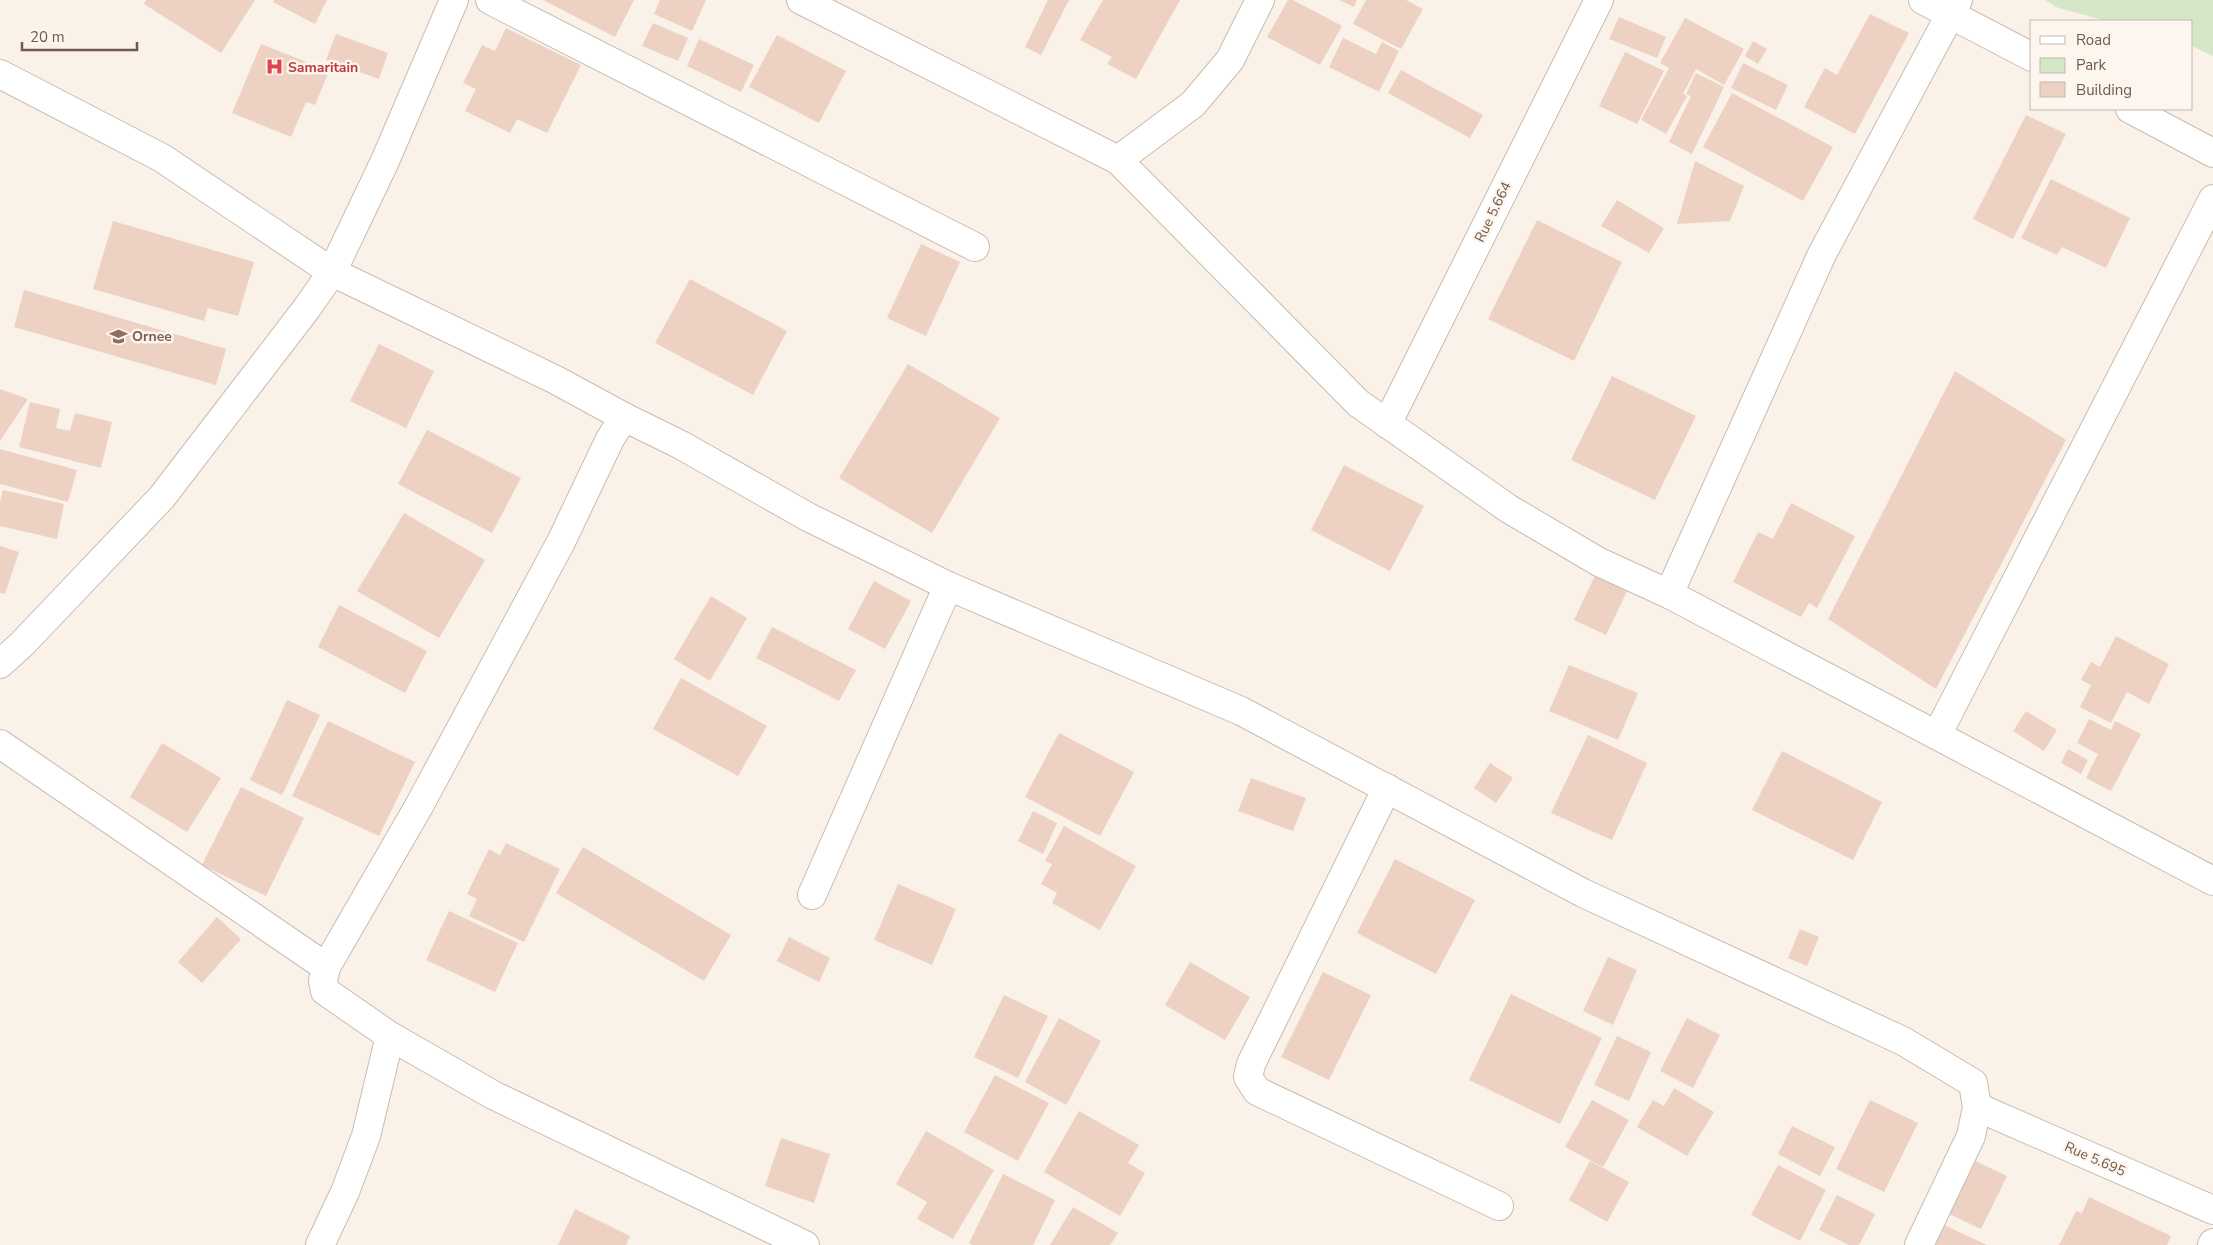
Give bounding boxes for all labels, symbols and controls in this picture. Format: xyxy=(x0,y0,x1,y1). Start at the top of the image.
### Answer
scale bar xyxy=(22,20,138,52)
legend xyxy=(2030,20,2193,110)
text: 20 m xyxy=(30,27,65,47)
text: Road xyxy=(2076,30,2111,50)
text: Park xyxy=(2076,55,2106,75)
hospital icon: Samaritain xyxy=(264,57,284,77)
place label: Samaritain xyxy=(288,58,358,77)
text: Building xyxy=(2076,80,2132,100)
street label: Rue 5.664 xyxy=(1470,179,1516,245)
school or university icon: Ornee xyxy=(108,326,128,346)
place label: Ornee xyxy=(132,327,172,346)
street label: Rue 5.695 xyxy=(2061,1137,2129,1181)

